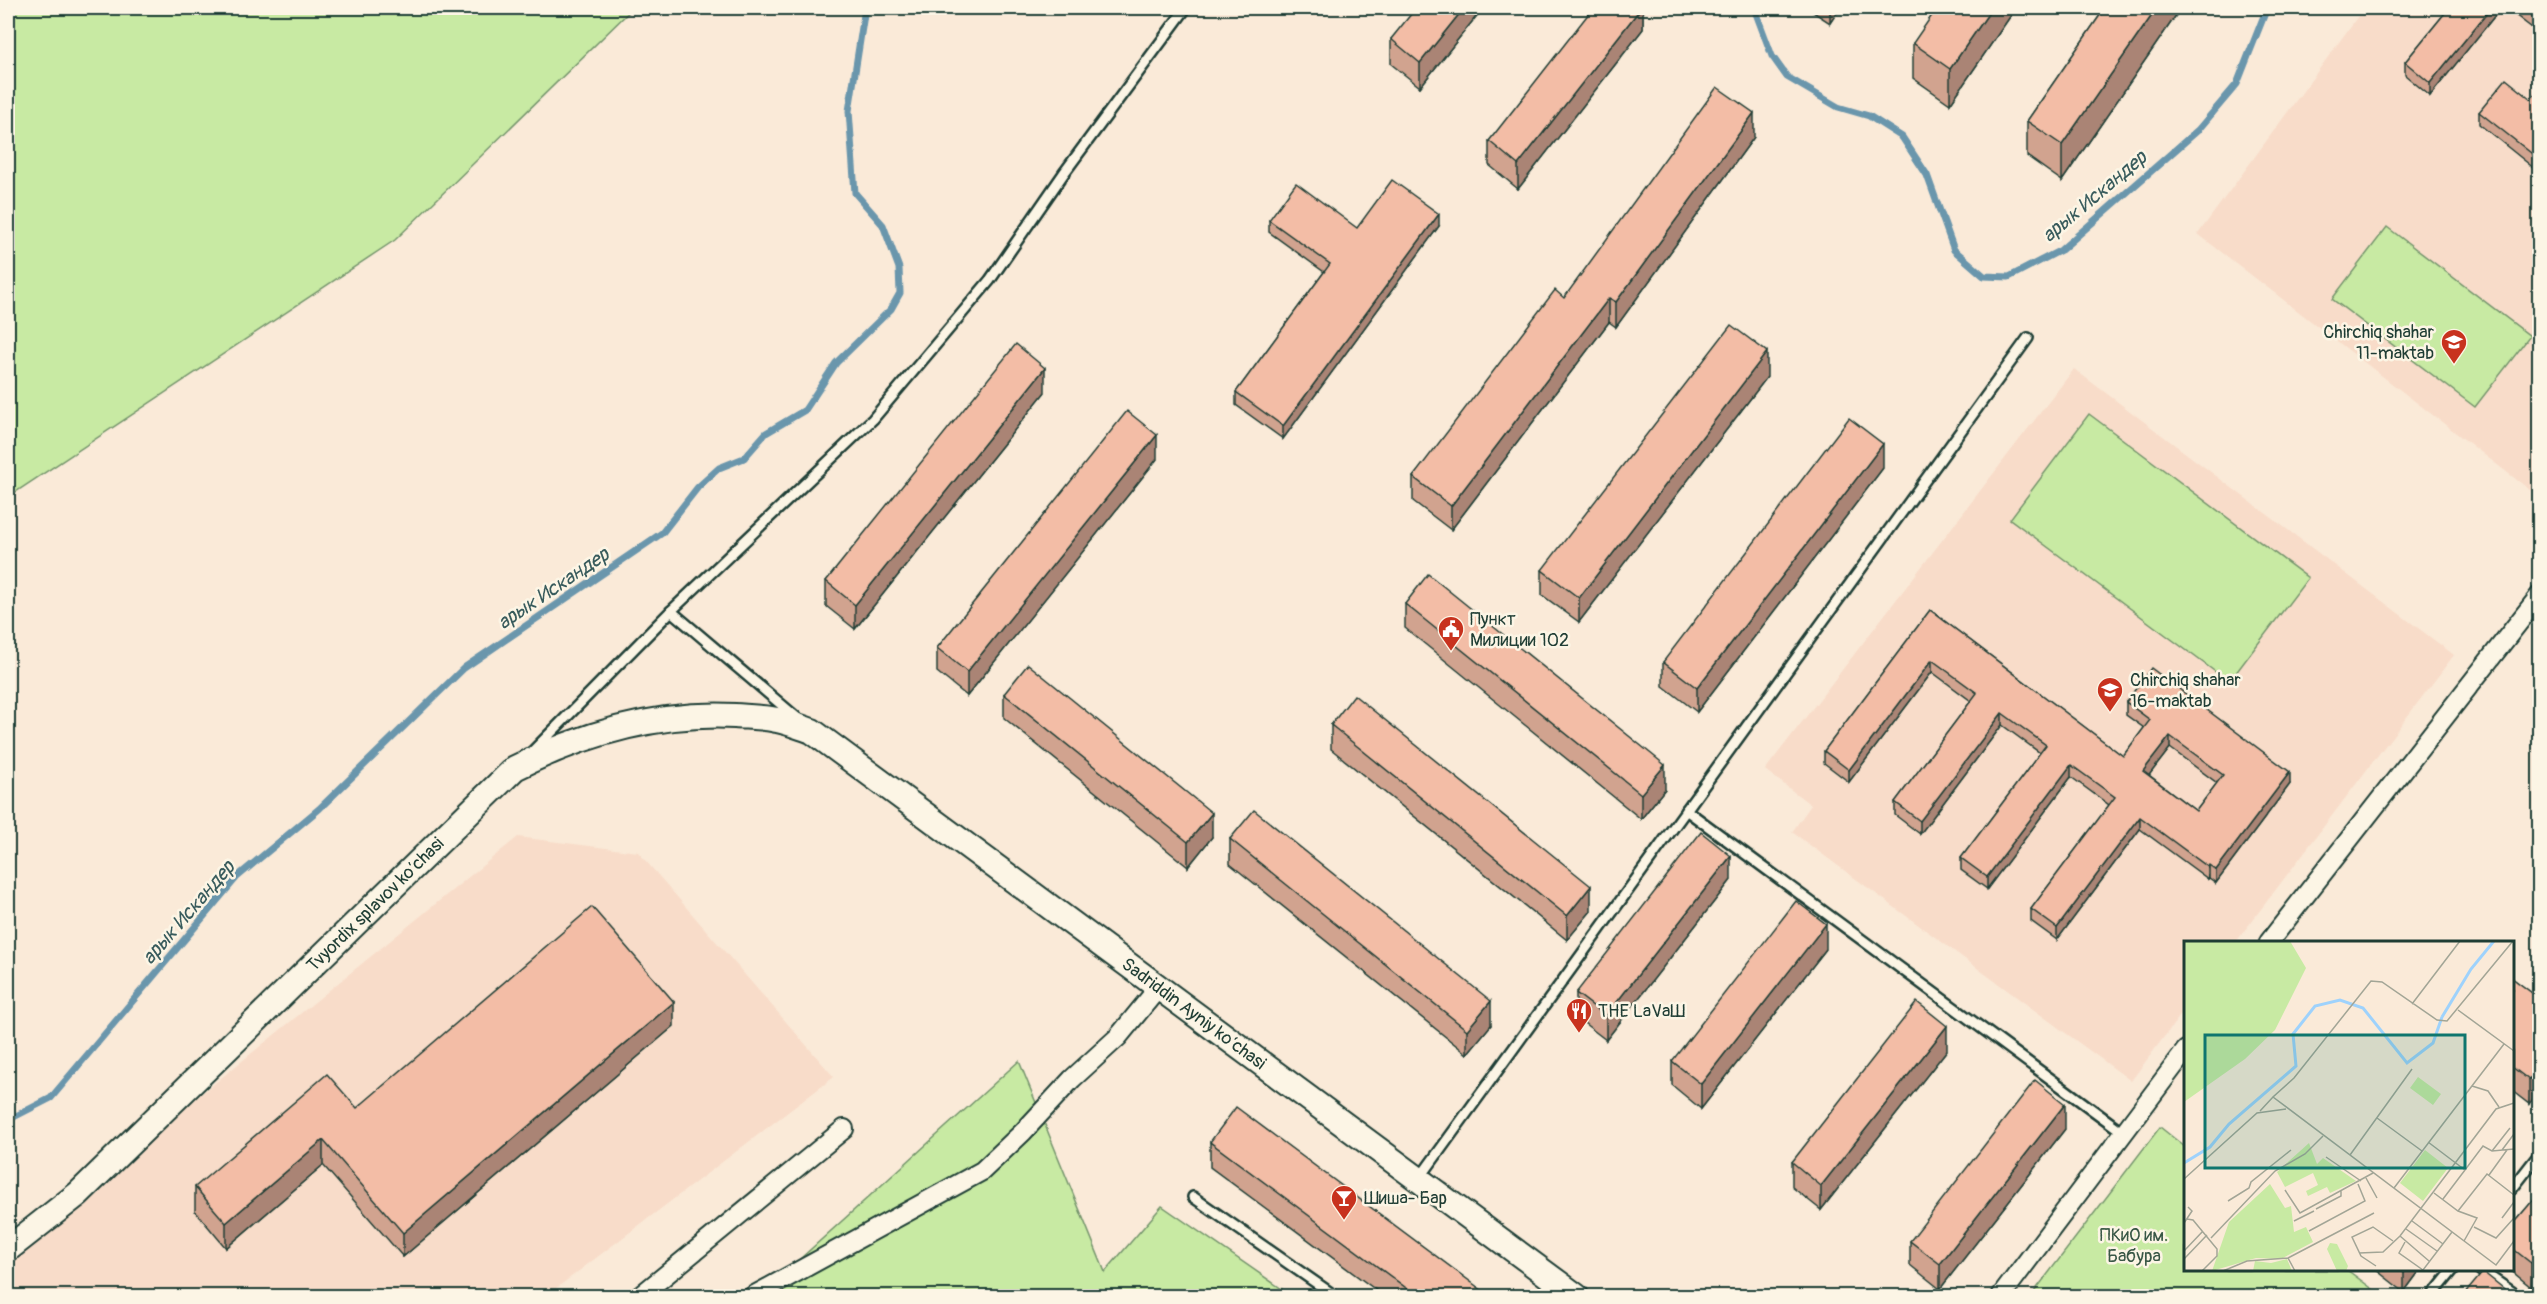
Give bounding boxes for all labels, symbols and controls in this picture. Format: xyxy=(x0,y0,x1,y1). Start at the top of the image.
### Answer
water label: арык Искандер xyxy=(2037,144,2153,248)
place label: Chirchiq shahar 11-maktab xyxy=(2323,321,2435,365)
school or university icon: Chirchiq shahar 11-maktab xyxy=(2439,327,2469,365)
water label: арык Искандер xyxy=(493,541,615,635)
place label: Пункт Милиции 102 xyxy=(1470,608,1569,652)
public building icon: Пункт Милиции 102 xyxy=(1436,614,1466,652)
place label: Chirchiq shahar 16-maktab xyxy=(2130,669,2241,713)
school or university icon: Chirchiq shahar 16-maktab xyxy=(2095,675,2125,713)
street label: Tvyordix splavov ko‘chasi xyxy=(302,833,449,977)
water label: арык Искандер xyxy=(137,854,241,969)
inset map xyxy=(2184,941,2514,1271)
street label: Sadriddin Ayniy ko‘chasi xyxy=(1117,953,1270,1075)
restaurant icon: THE LaVaШ xyxy=(1564,996,1594,1034)
place label: THE LaVaШ xyxy=(1598,1000,1685,1023)
bar icon: Шиша- Бар xyxy=(1329,1183,1359,1221)
place label: Шиша- Бар xyxy=(1364,1187,1447,1210)
park label: ПКиО им. Бабура xyxy=(2100,1224,2168,1268)

